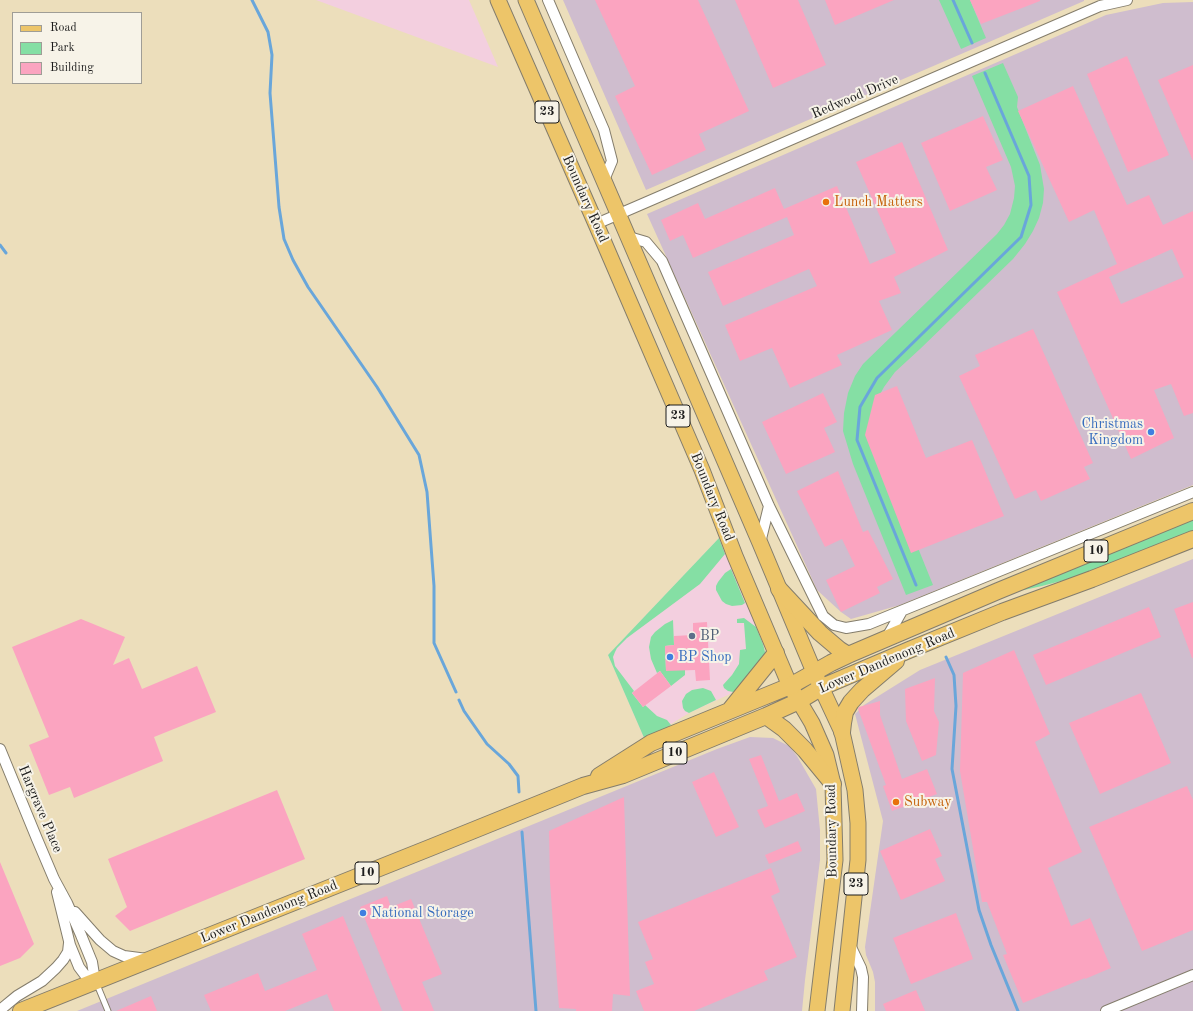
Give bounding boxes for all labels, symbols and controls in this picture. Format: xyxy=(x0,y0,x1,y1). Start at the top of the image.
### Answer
legend xyxy=(12,12,142,84)
text: Road xyxy=(50,22,77,34)
text: Park xyxy=(50,42,75,54)
text: Building xyxy=(50,62,94,74)
street label: Redwood Drive xyxy=(809,71,901,123)
road number: 23 xyxy=(535,101,559,123)
street label: Boundary Road xyxy=(558,153,612,245)
place label: Lunch Matters xyxy=(834,194,923,210)
marker: Lunch Matters xyxy=(821,197,831,207)
road number: 23 xyxy=(666,405,690,427)
place label: Christmas Kingdom xyxy=(1081,416,1143,448)
marker: Christmas Kingdom xyxy=(1146,427,1156,437)
street label: Boundary Road xyxy=(687,450,737,544)
road number: 10 xyxy=(1084,540,1108,562)
street label: Lower Dandenong Road xyxy=(816,625,958,697)
place label: BP xyxy=(700,628,719,644)
marker: BP xyxy=(687,631,697,641)
place label: BP Shop xyxy=(678,649,732,665)
marker: BP Shop xyxy=(665,652,675,662)
road number: 10 xyxy=(663,742,687,764)
street label: Hargrave Place xyxy=(14,763,66,855)
street label: Boundary Road xyxy=(823,784,841,878)
place label: Subway xyxy=(904,794,952,810)
marker: Subway xyxy=(891,797,901,807)
road number: 10 xyxy=(355,862,379,884)
road number: 23 xyxy=(844,873,868,895)
street label: Lower Dandenong Road xyxy=(198,877,340,947)
place label: National Storage xyxy=(371,905,474,921)
marker: National Storage xyxy=(358,908,368,918)

